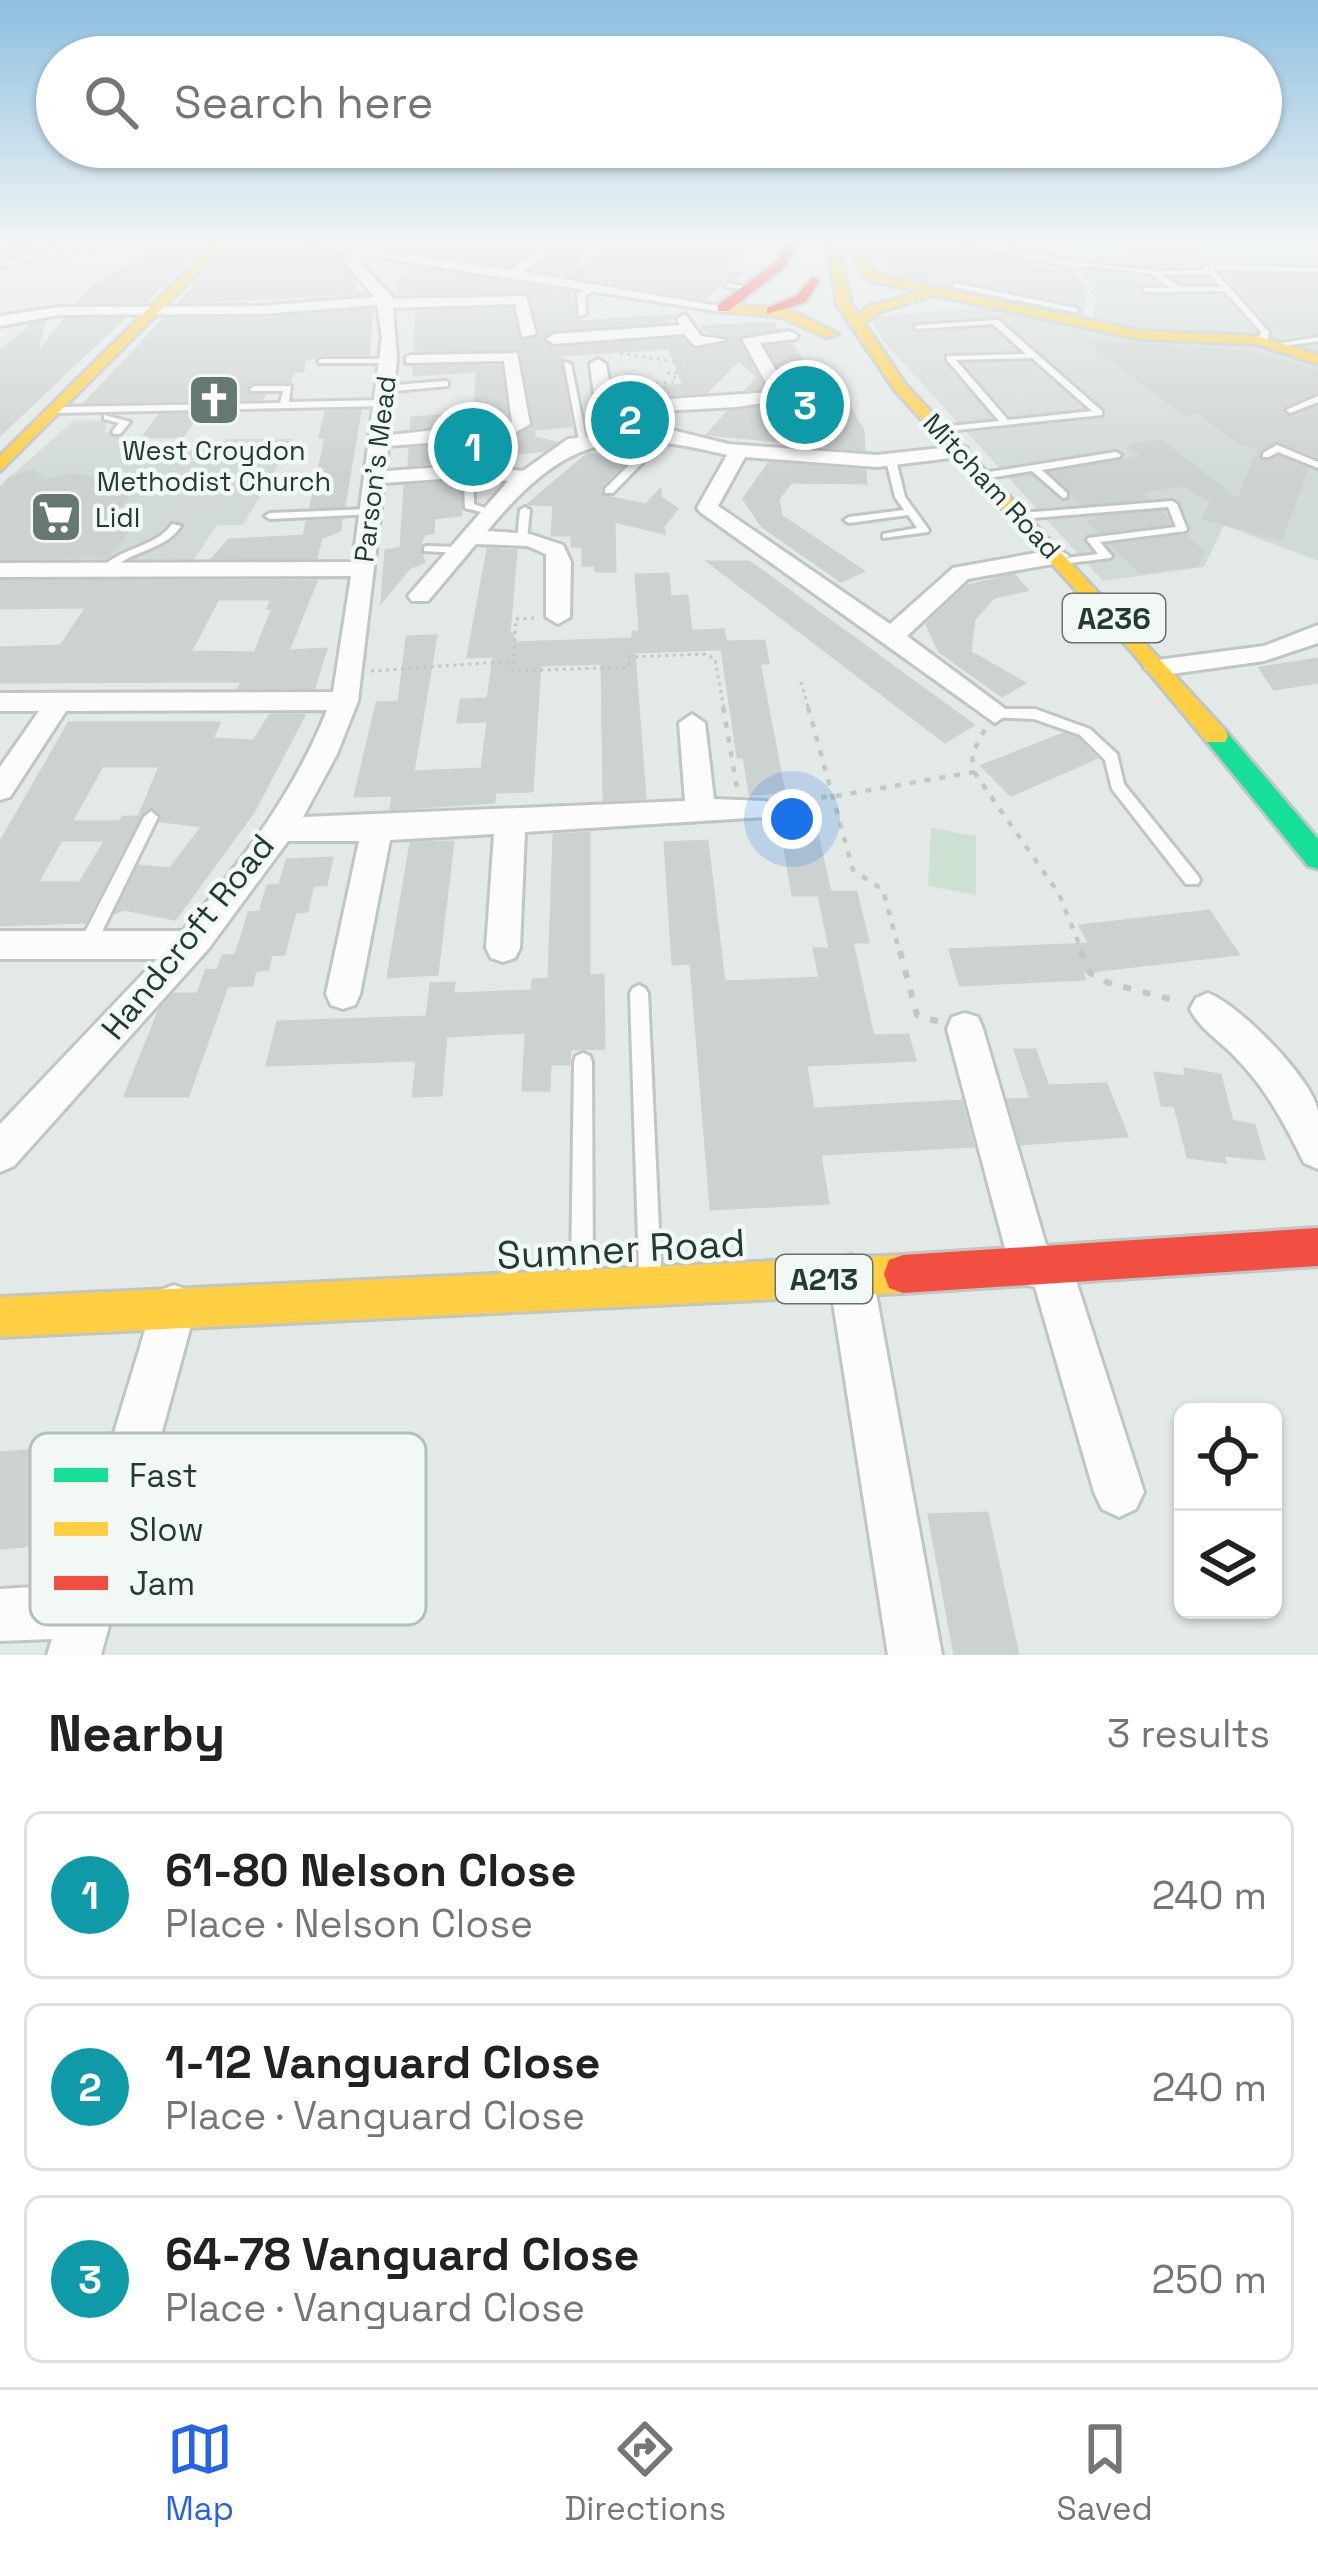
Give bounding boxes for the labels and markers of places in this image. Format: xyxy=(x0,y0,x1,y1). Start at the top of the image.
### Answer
pin: 3 xyxy=(766,360,844,450)
church icon: West Croydon Methodist Church xyxy=(186,372,242,428)
pin: 2 xyxy=(591,375,669,465)
pin: 1 xyxy=(434,402,512,492)
place label: West Croydon Methodist Church xyxy=(97,433,331,499)
supermarket icon: Lidl xyxy=(28,489,84,545)
place label: Lidl xyxy=(95,500,140,535)

